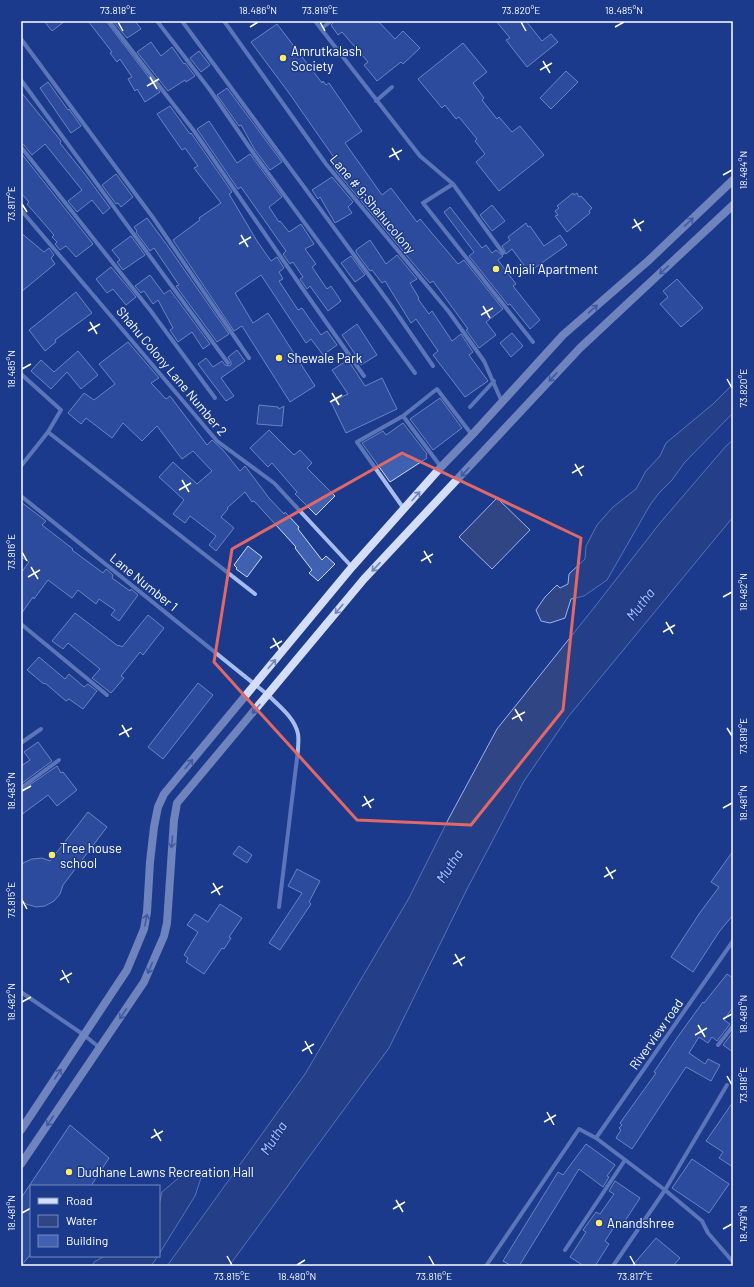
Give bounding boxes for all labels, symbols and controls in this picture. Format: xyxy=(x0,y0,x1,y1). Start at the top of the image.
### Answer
text: 73.818°E xyxy=(100,4,136,16)
text: 18.486°N xyxy=(239,4,277,16)
text: 73.819°E xyxy=(302,4,338,16)
text: 73.820°E xyxy=(502,4,540,16)
text: 18.485°N xyxy=(605,4,643,16)
place label: Amrutkalash Society xyxy=(291,43,362,74)
marker: Amrutkalash Society xyxy=(278,53,288,63)
street label: Lane # 9;Shahucolony xyxy=(327,151,419,257)
text: 18.484°N xyxy=(737,151,749,189)
text: 73.817°E xyxy=(5,186,17,222)
one-way arrow xyxy=(684,217,694,227)
place label: Anjali Apartment xyxy=(504,261,598,277)
marker: Anjali Apartment xyxy=(491,264,501,274)
one-way arrow xyxy=(659,265,669,274)
street label: Shahu Colony Lane Number 2 xyxy=(113,303,231,439)
one-way arrow xyxy=(588,305,598,314)
text: 18.485°N xyxy=(5,350,17,388)
place label: Shewale Park xyxy=(287,350,363,366)
marker: Shewale Park xyxy=(274,353,284,363)
text: 73.820°E xyxy=(737,369,749,407)
one-way arrow xyxy=(548,372,558,382)
one-way arrow xyxy=(460,467,469,477)
one-way arrow xyxy=(411,491,420,501)
text: 73.816°E xyxy=(5,534,17,570)
street label: Lane Number 1 xyxy=(107,550,181,614)
one-way arrow xyxy=(371,562,381,572)
text: 18.482°N xyxy=(737,573,749,611)
water label: Mutha xyxy=(622,584,658,624)
one-way arrow xyxy=(335,604,344,615)
one-way arrow xyxy=(268,658,277,669)
one-way arrow xyxy=(251,704,260,714)
text: 73.819°E xyxy=(737,718,749,754)
one-way arrow xyxy=(185,758,194,769)
text: 18.483°N xyxy=(5,772,17,810)
text: 18.481°N xyxy=(737,785,749,821)
one-way arrow xyxy=(168,835,175,848)
place label: Tree house school xyxy=(60,840,122,871)
water label: Mutha xyxy=(432,846,466,886)
marker: Tree house school xyxy=(47,850,57,860)
text: 73.815°E xyxy=(5,882,17,918)
one-way arrow xyxy=(142,914,150,927)
one-way arrow xyxy=(146,962,153,974)
text: 18.482°N xyxy=(5,983,17,1021)
street label: Riverview road xyxy=(626,995,686,1073)
text: 18.480°N xyxy=(737,995,749,1033)
one-way arrow xyxy=(119,1008,127,1019)
text: 73.818°E xyxy=(737,1067,749,1103)
one-way arrow xyxy=(54,1069,62,1080)
one-way arrow xyxy=(46,1116,54,1127)
water label: Mutha xyxy=(256,1118,290,1158)
place label: Dudhane Lawns Recreation Hall xyxy=(77,1164,254,1180)
marker: Dudhane Lawns Recreation Hall xyxy=(64,1167,74,1177)
legend xyxy=(30,1185,160,1257)
text: Road xyxy=(66,1193,93,1207)
text: 18.481°N xyxy=(5,1195,17,1231)
text: 18.479°N xyxy=(737,1205,749,1243)
text: Water xyxy=(66,1213,98,1227)
place label: Anandshree xyxy=(607,1215,674,1231)
marker: Anandshree xyxy=(594,1218,604,1228)
text: Building xyxy=(66,1233,108,1247)
text: 73.815°E xyxy=(214,1270,250,1282)
text: 18.480°N xyxy=(278,1270,316,1282)
text: 73.816°E xyxy=(416,1270,452,1282)
text: 73.817°E xyxy=(617,1270,653,1282)

